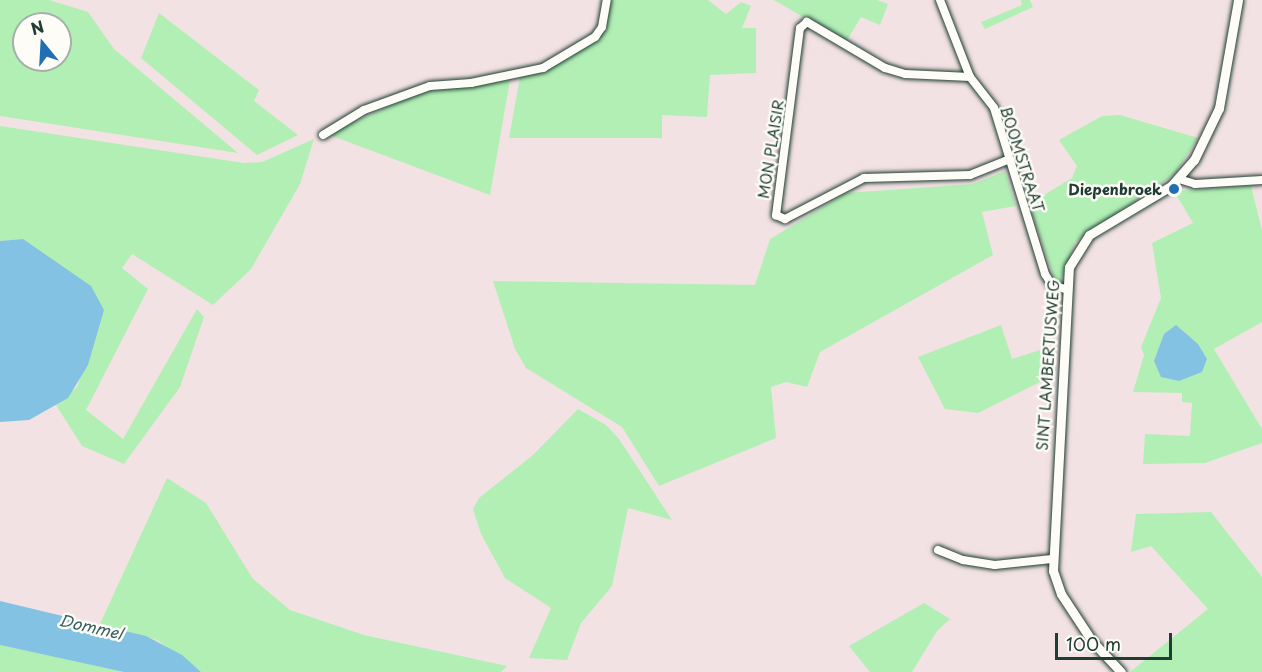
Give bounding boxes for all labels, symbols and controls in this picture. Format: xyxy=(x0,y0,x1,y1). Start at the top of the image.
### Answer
north arrow xyxy=(12,12,72,72)
text: N xyxy=(27,13,47,40)
street label: MON PLAISIR xyxy=(753,98,787,200)
street label: BOOMSTRAAT xyxy=(997,104,1049,214)
place label: Diepenbroek xyxy=(1068,180,1162,198)
marker: Diepenbroek xyxy=(1167,182,1181,196)
street label: SINT LAMBERTUSWEG xyxy=(1032,279,1062,451)
water label: Dommel xyxy=(57,609,125,643)
scale bar xyxy=(1058,621,1175,659)
text: 100 m xyxy=(1066,630,1121,657)

